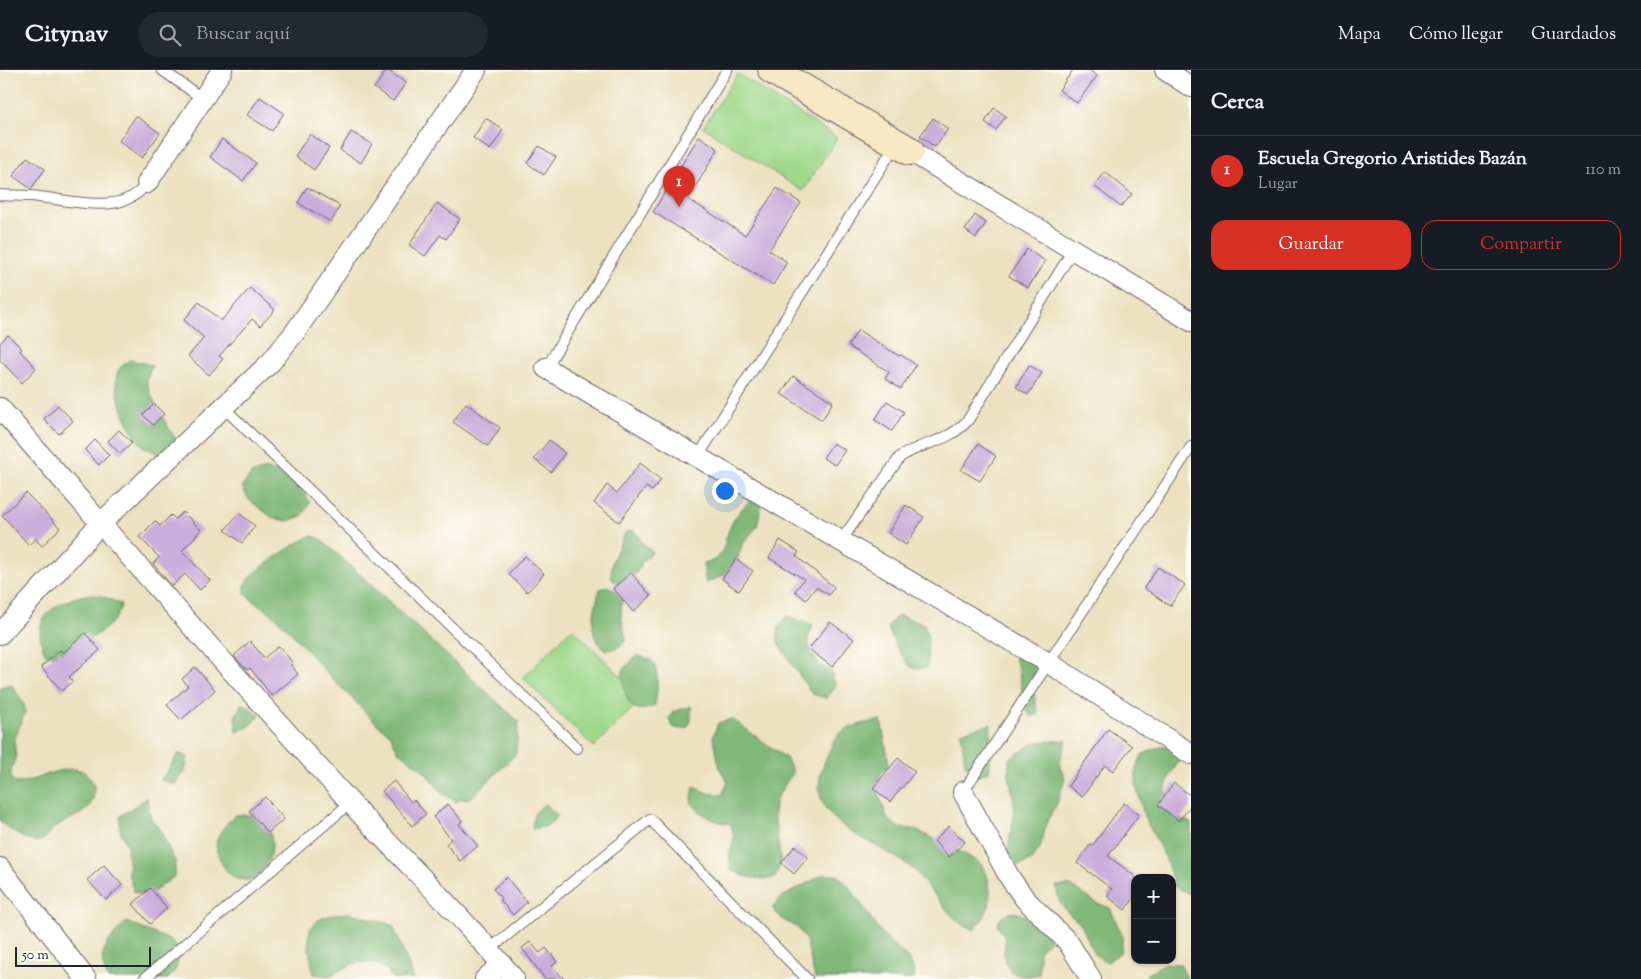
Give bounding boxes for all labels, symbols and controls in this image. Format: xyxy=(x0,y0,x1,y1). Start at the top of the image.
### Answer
search box xyxy=(138,12,488,57)
text: Citynav xyxy=(25,18,108,52)
icon: search xyxy=(156,21,184,49)
text: Buscar aquí xyxy=(196,21,290,48)
text: Mapa xyxy=(1338,22,1381,48)
text: Cómo llegar xyxy=(1409,22,1503,48)
text: Guardados xyxy=(1531,22,1616,48)
text: Cerca xyxy=(1211,88,1264,118)
text: Escuela Gregorio Aristides Bazán xyxy=(1258,146,1527,173)
text: 1 xyxy=(1224,159,1230,182)
text: 110 m xyxy=(1585,159,1621,182)
pin: 1 xyxy=(663,166,695,207)
text: Lugar xyxy=(1258,173,1298,196)
button: Guardar xyxy=(1211,220,1411,270)
button: Compartir xyxy=(1421,220,1621,270)
your location xyxy=(712,478,738,504)
map controls xyxy=(1131,874,1176,964)
button: + xyxy=(1131,874,1176,919)
button: − xyxy=(1131,919,1176,964)
scale bar xyxy=(15,944,151,967)
text: 50 m xyxy=(22,946,49,966)

